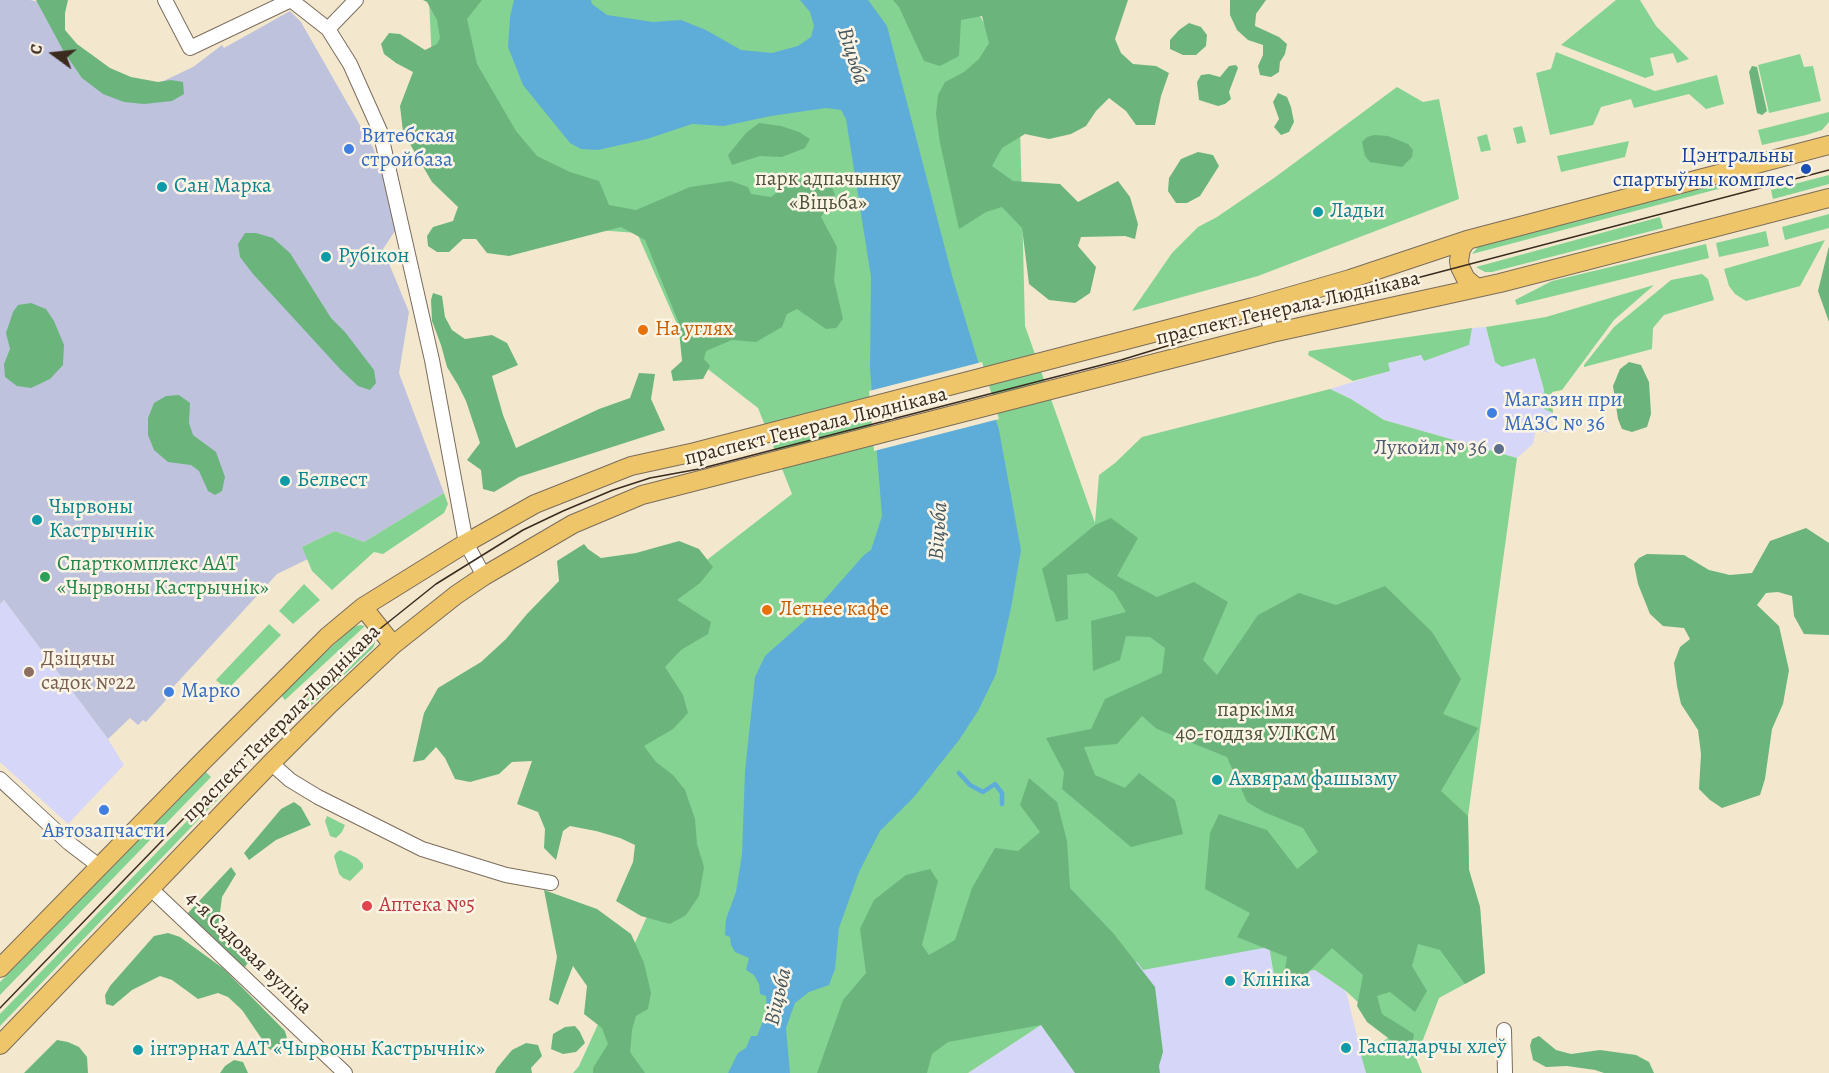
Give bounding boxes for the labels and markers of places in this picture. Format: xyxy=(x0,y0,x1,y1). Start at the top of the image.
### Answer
place label: Витебская стройбаза xyxy=(361,124,455,174)
marker: Витебская стройбаза xyxy=(342,142,356,156)
place label: Цэнтральны спартыўны комплес xyxy=(1613,144,1794,194)
marker: Цэнтральны спартыўны комплес xyxy=(1799,162,1813,176)
place label: Сан Марка xyxy=(174,174,272,200)
marker: Сан Марка xyxy=(155,180,169,194)
place label: Ладьи xyxy=(1330,199,1385,225)
marker: Ладьи xyxy=(1311,205,1325,219)
place label: Рубікон xyxy=(338,244,410,270)
marker: Рубікон xyxy=(319,250,333,264)
place label: На углях xyxy=(655,317,733,343)
marker: На углях xyxy=(636,323,650,337)
place label: Магазин при МАЗС № 36 xyxy=(1504,388,1623,438)
marker: Магазин при МАЗС № 36 xyxy=(1485,406,1499,420)
place label: Лукойл № 36 xyxy=(1374,436,1487,462)
marker: Лукойл № 36 xyxy=(1492,442,1506,456)
place label: Белвест xyxy=(297,468,367,494)
marker: Белвест xyxy=(278,474,292,488)
place label: Чырвоны Кастрычнік xyxy=(49,495,154,545)
marker: Чырвоны Кастрычнік xyxy=(30,513,44,527)
place label: Спарткомплекс ААТ «Чырвоны Кастрычнік» xyxy=(57,552,269,602)
marker: Спарткомплекс ААТ «Чырвоны Кастрычнік» xyxy=(38,570,52,584)
place label: Летнее кафе xyxy=(779,597,889,623)
marker: Летнее кафе xyxy=(760,603,774,617)
place label: Дзіцячы садок №22 xyxy=(41,647,135,697)
marker: Дзіцячы садок №22 xyxy=(22,665,36,679)
place label: Марко xyxy=(181,679,240,705)
marker: Марко xyxy=(162,685,176,699)
place label: Ахвярам фашызму xyxy=(1229,767,1397,793)
marker: Ахвярам фашызму xyxy=(1210,773,1224,787)
marker: Автозапчасти xyxy=(97,803,111,817)
place label: Автозапчасти xyxy=(43,819,165,845)
place label: Аптека №5 xyxy=(379,893,475,919)
marker: Аптека №5 xyxy=(360,899,374,913)
place label: Клініка xyxy=(1242,968,1310,994)
marker: Клініка xyxy=(1223,974,1237,988)
place label: Гаспадарчы хлеў xyxy=(1358,1035,1507,1061)
place label: інтэрнат ААТ «Чырвоны Кастрычнік» xyxy=(150,1037,485,1063)
marker: Гаспадарчы хлеў xyxy=(1339,1041,1353,1055)
marker: інтэрнат ААТ «Чырвоны Кастрычнік» xyxy=(131,1043,145,1057)

